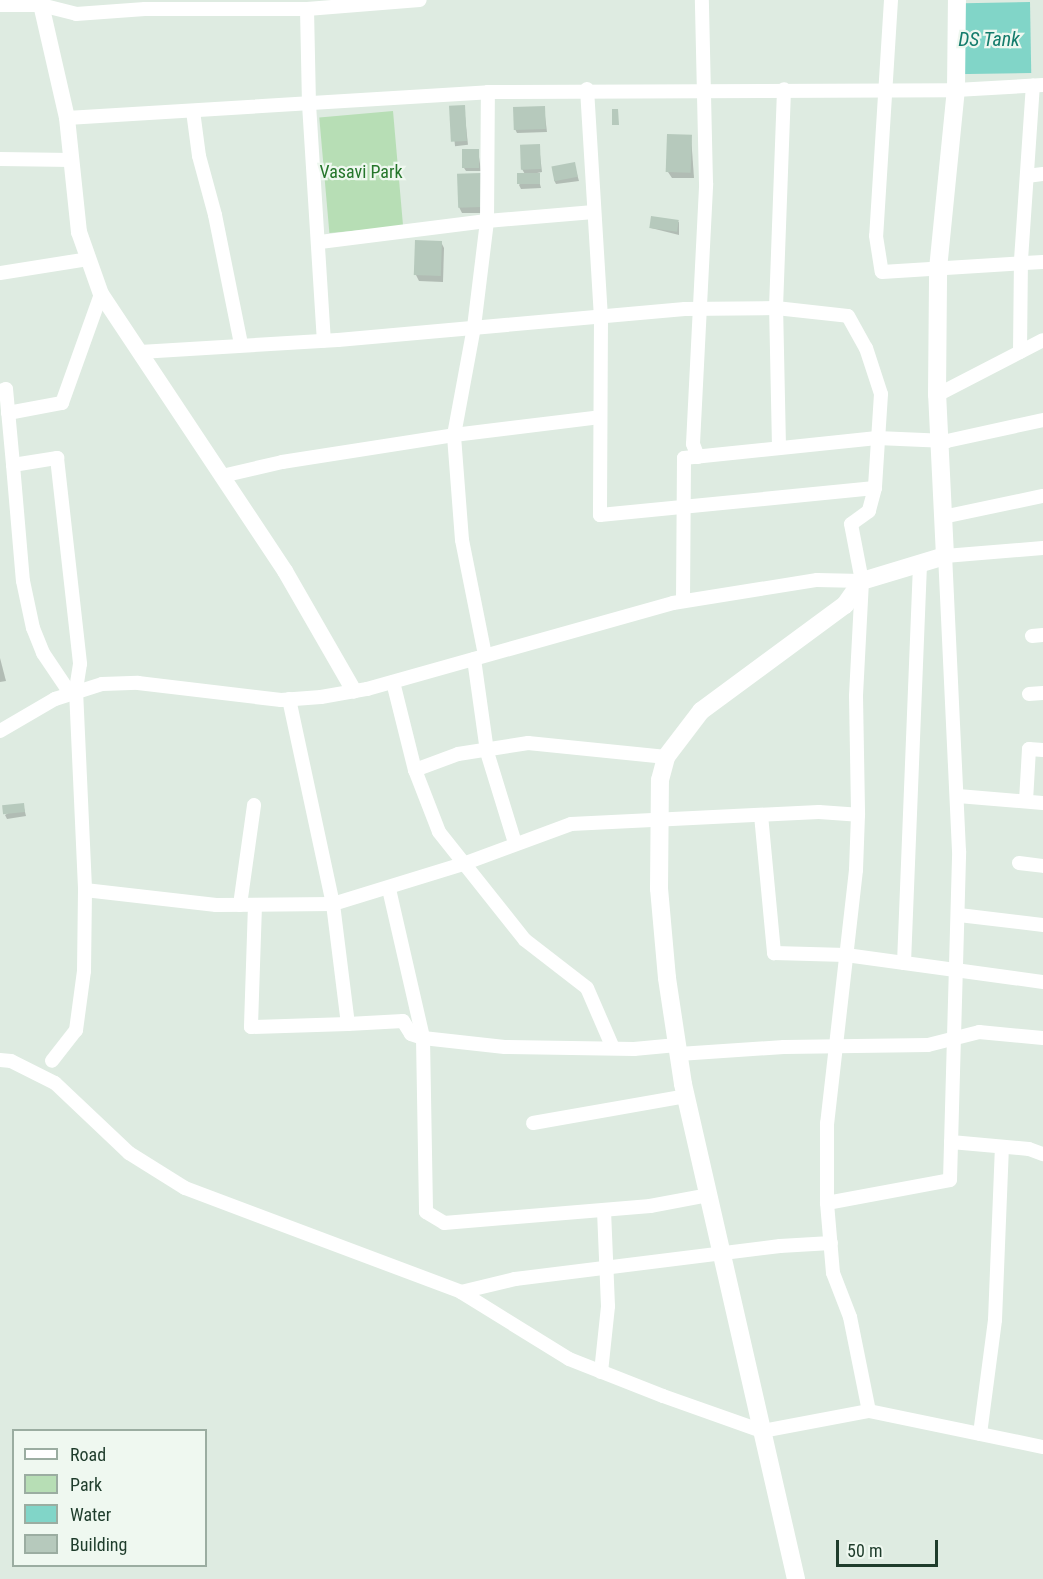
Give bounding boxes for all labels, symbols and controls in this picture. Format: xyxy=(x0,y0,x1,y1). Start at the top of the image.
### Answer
water label: DS Tank xyxy=(958,27,1020,51)
park label: Vasavi Park xyxy=(319,161,403,183)
legend xyxy=(12,1429,207,1567)
text: Road xyxy=(70,1444,106,1465)
text: Park xyxy=(70,1474,102,1495)
text: Water xyxy=(70,1504,111,1525)
scale bar xyxy=(839,1528,941,1566)
text: Building xyxy=(70,1534,127,1555)
text: 50 m xyxy=(847,1540,882,1561)

